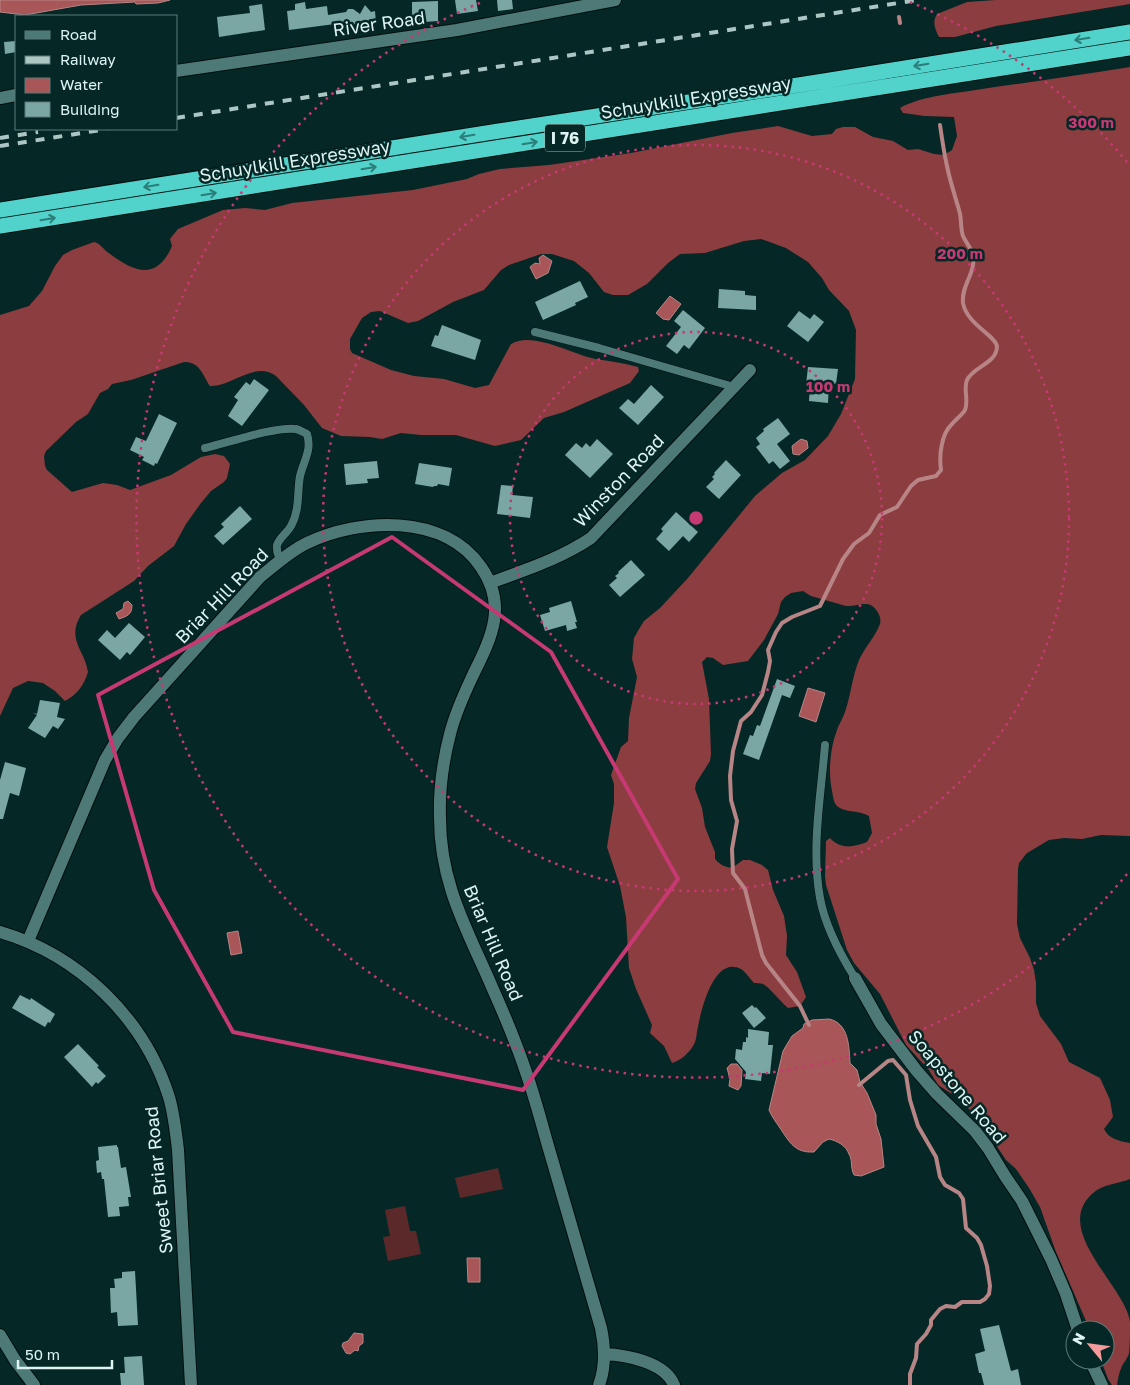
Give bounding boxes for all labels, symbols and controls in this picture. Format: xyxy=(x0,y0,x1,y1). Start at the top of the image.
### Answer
street label: River Road xyxy=(331,6,426,40)
legend xyxy=(15,15,178,130)
text: Road xyxy=(60,25,97,43)
one-way arrow xyxy=(1074,35,1090,45)
text: Railway xyxy=(60,50,116,68)
one-way arrow xyxy=(914,61,930,71)
street label: Schuylkill Expressway xyxy=(599,71,793,123)
text: Water xyxy=(60,75,103,93)
text: Building xyxy=(60,100,120,118)
text: 300 m xyxy=(1068,113,1114,131)
road number: I 76 xyxy=(545,125,585,152)
one-way arrow xyxy=(459,131,475,141)
street label: Schuylkill Expressway xyxy=(198,134,392,186)
one-way arrow xyxy=(521,138,537,148)
one-way arrow xyxy=(361,163,377,173)
one-way arrow xyxy=(143,181,159,191)
one-way arrow xyxy=(200,188,216,198)
one-way arrow xyxy=(40,213,56,223)
text: 200 m xyxy=(937,244,983,262)
text: 100 m xyxy=(806,377,850,395)
street label: Winston Road xyxy=(569,429,668,531)
centre of rings xyxy=(687,509,705,527)
street label: Briar Hill Road xyxy=(170,543,272,648)
street label: Briar Hill Road xyxy=(460,881,528,1004)
street label: Soapstone Road xyxy=(904,1025,1012,1148)
street label: Sweet Briar Road xyxy=(139,1105,177,1255)
north arrow xyxy=(1065,1320,1115,1370)
text: N xyxy=(1068,1330,1088,1347)
scale bar xyxy=(18,1338,111,1370)
text: 50 m xyxy=(25,1345,60,1363)

